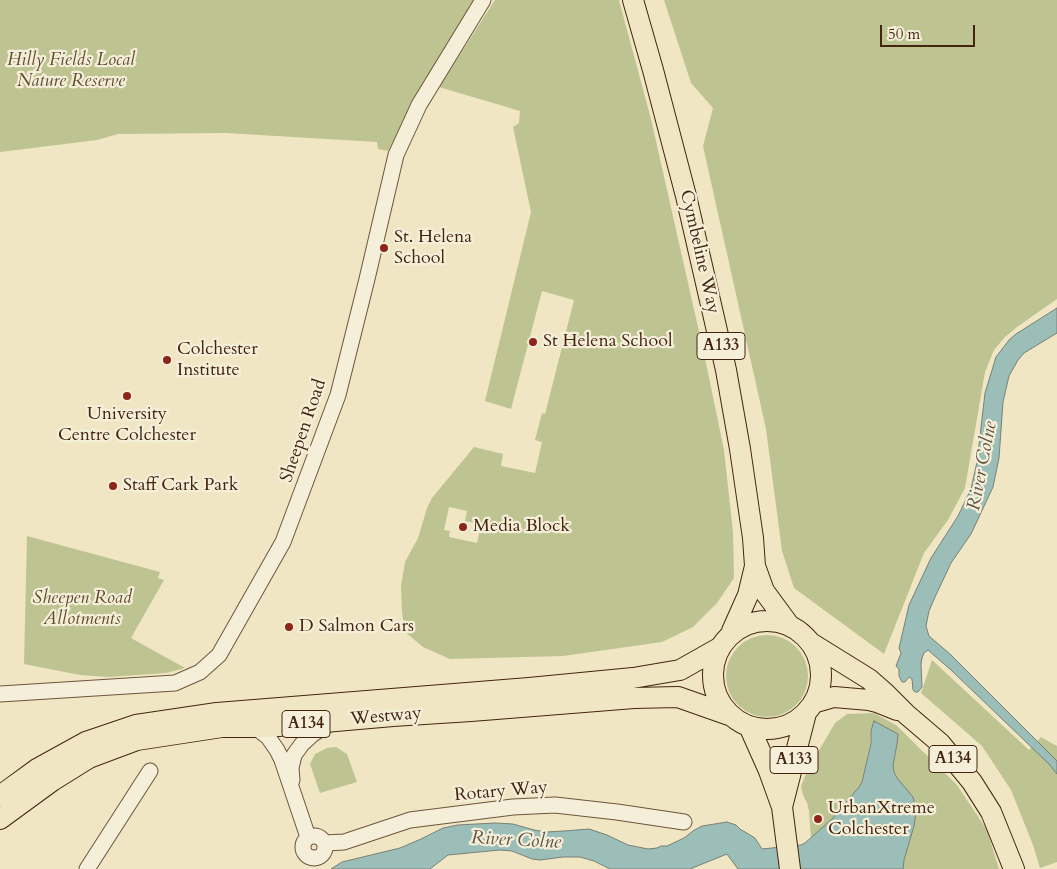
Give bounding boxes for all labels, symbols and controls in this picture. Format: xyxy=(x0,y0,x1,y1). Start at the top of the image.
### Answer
scale bar xyxy=(882,15,977,47)
text: 50 m xyxy=(888,24,920,44)
park label: Hilly Fields Local Nature Reserve xyxy=(7,50,135,92)
street label: Cymbeline Way xyxy=(674,188,724,316)
place label: St. Helena School xyxy=(394,227,472,270)
marker: St. Helena School xyxy=(378,242,390,254)
place label: St Helena School xyxy=(543,331,672,353)
road number: A133 xyxy=(697,332,745,360)
marker: St Helena School xyxy=(527,336,539,348)
place label: Colchester Institute xyxy=(177,339,258,382)
marker: Colchester Institute xyxy=(161,354,173,366)
street label: Sheepen Road xyxy=(276,377,332,485)
marker: University Centre Colchester xyxy=(121,390,133,402)
place label: University Centre Colchester xyxy=(58,404,196,446)
water label: River Colne xyxy=(963,420,1003,512)
place label: Staff Cark Park xyxy=(123,475,238,497)
marker: Staff Cark Park xyxy=(107,480,119,492)
place label: Media Block xyxy=(473,516,570,538)
marker: Media Block xyxy=(457,521,469,533)
park label: Sheepen Road Allotments xyxy=(32,588,132,630)
place label: D Salmon Cars xyxy=(299,616,414,638)
marker: D Salmon Cars xyxy=(283,621,295,633)
street label: Westway xyxy=(349,703,423,731)
road number: A134 xyxy=(282,711,330,738)
road number: A133 xyxy=(770,746,818,774)
road number: A134 xyxy=(929,746,977,772)
street label: Rotary Way xyxy=(453,777,549,807)
place label: UrbanXtreme Colchester xyxy=(828,798,935,841)
marker: UrbanXtreme Colchester xyxy=(812,813,824,825)
water label: River Colne xyxy=(470,827,562,855)

